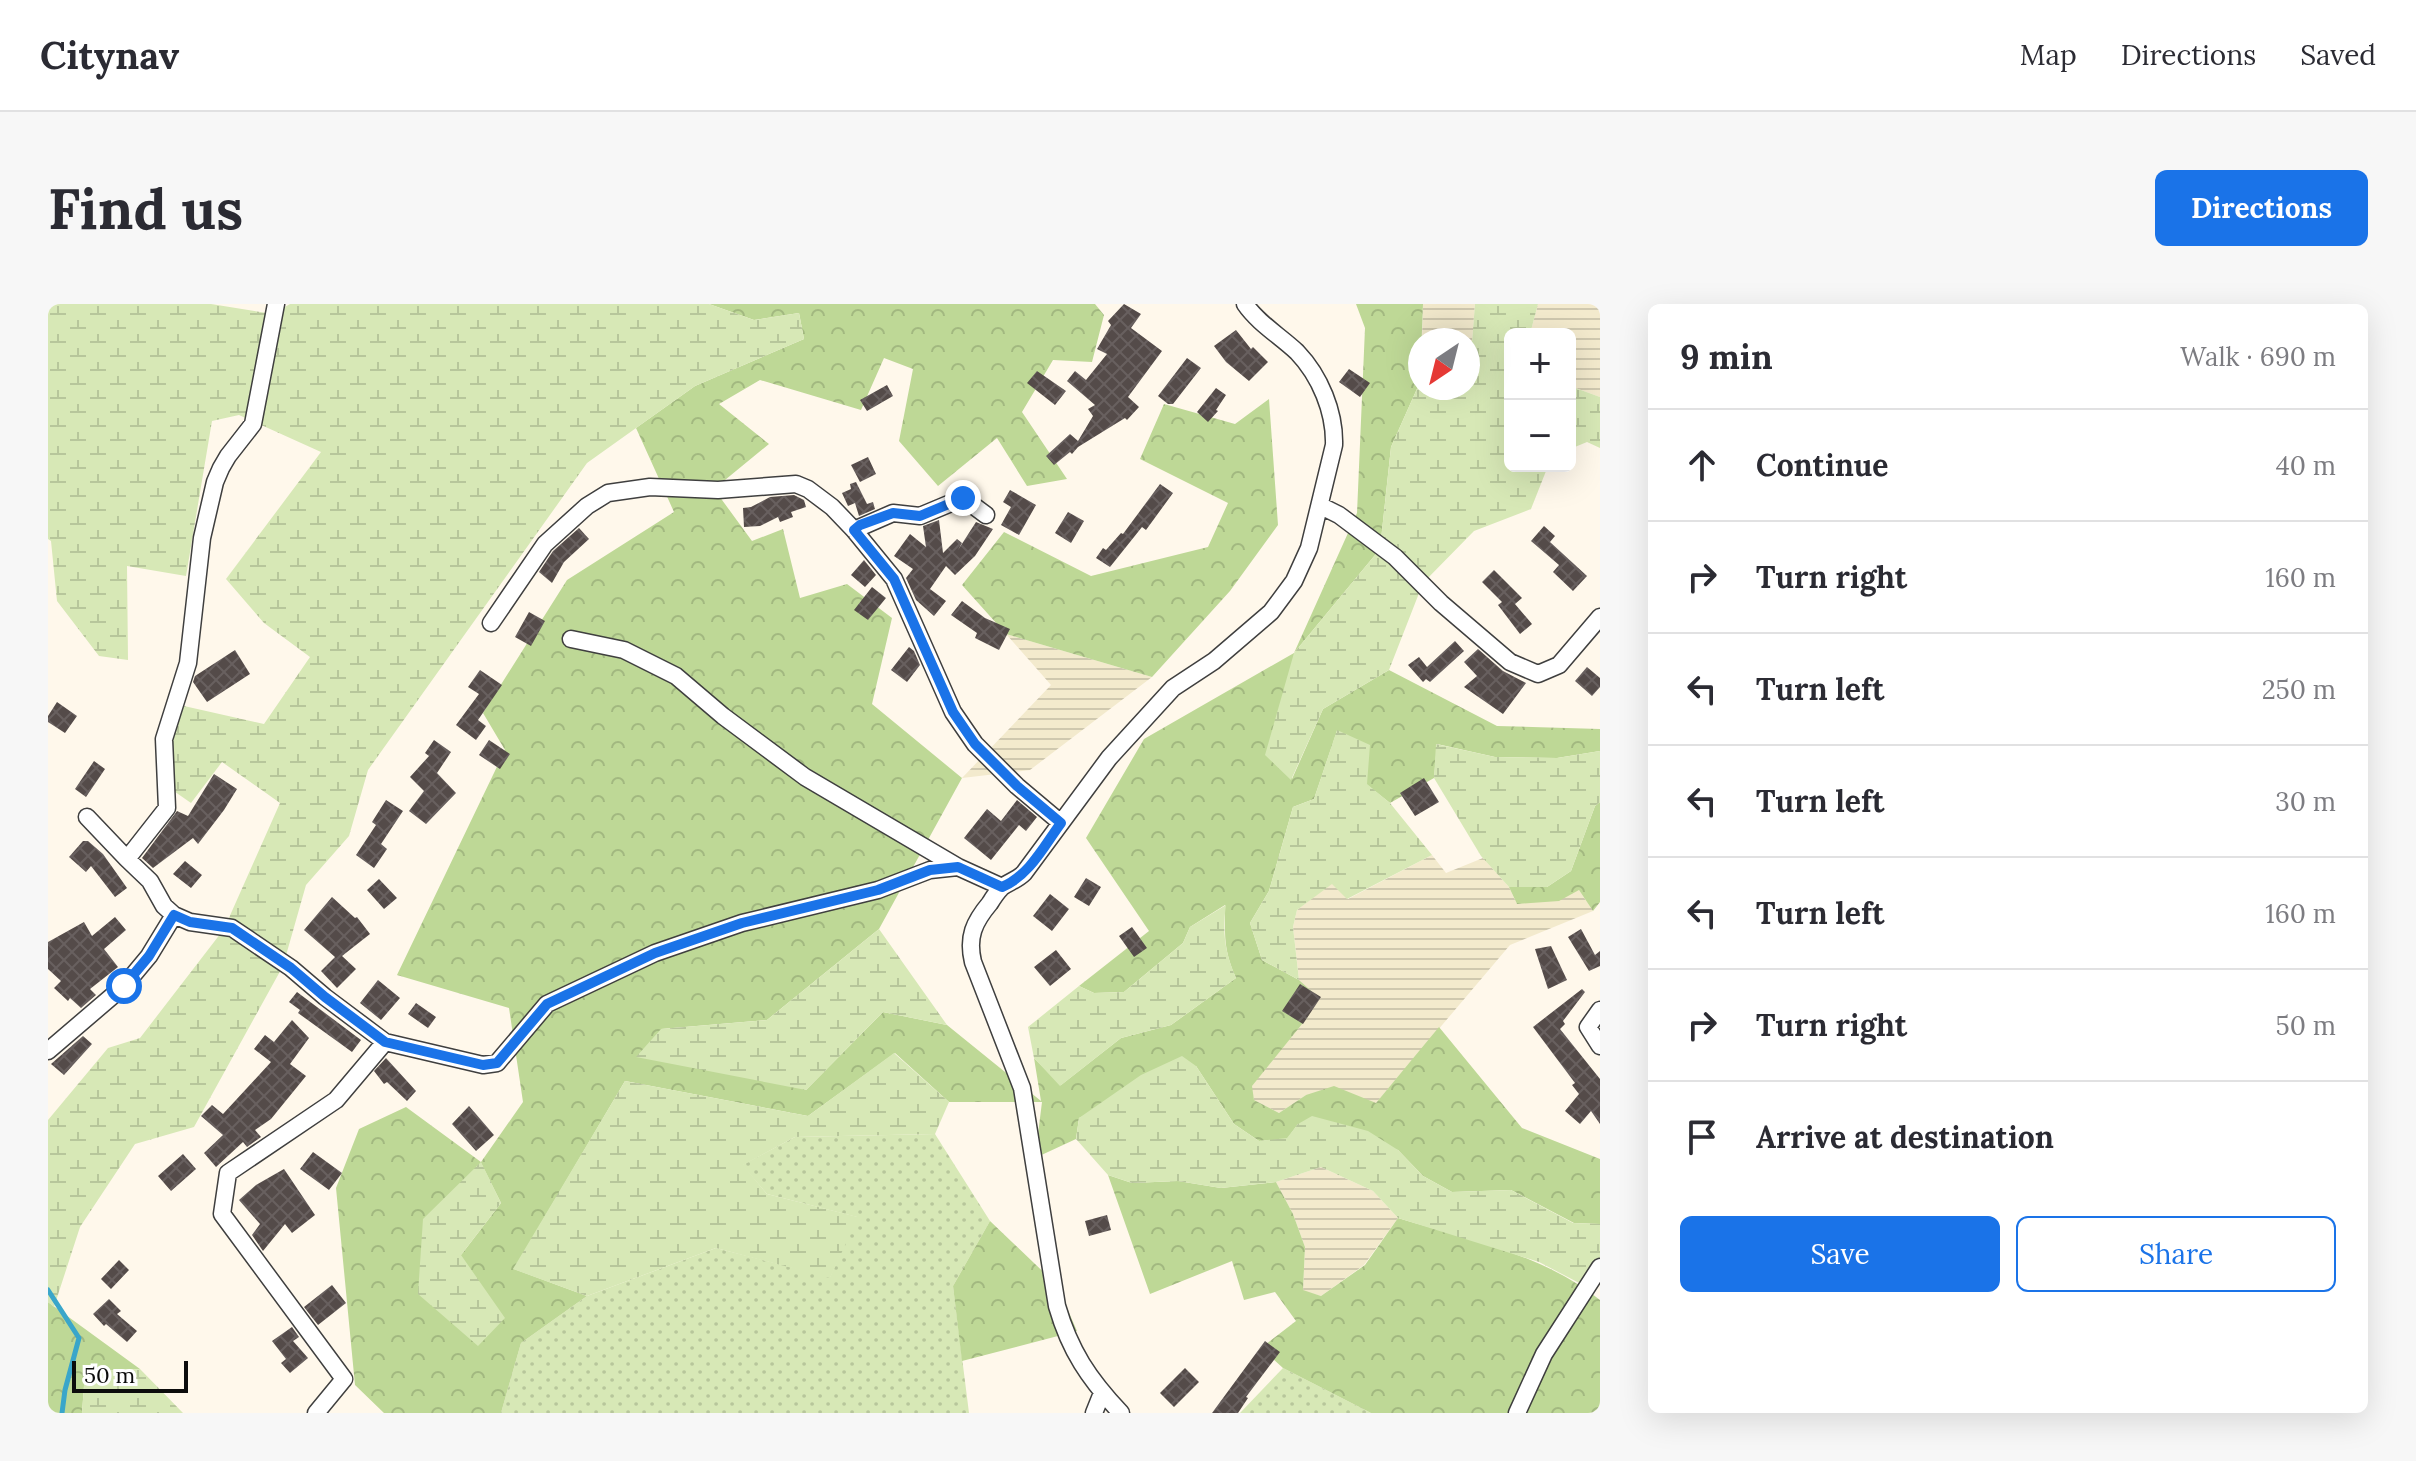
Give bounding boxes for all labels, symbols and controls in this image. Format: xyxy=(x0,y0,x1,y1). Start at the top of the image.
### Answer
text: Citynav xyxy=(40,31,179,79)
text: Map xyxy=(2020,37,2077,73)
text: Directions xyxy=(2121,37,2256,73)
text: Saved xyxy=(2300,37,2376,73)
button: Directions xyxy=(2155,170,2368,246)
text: Find us xyxy=(48,173,243,244)
north arrow xyxy=(1408,328,1480,400)
map controls xyxy=(1504,328,1576,472)
button: + xyxy=(1504,328,1576,400)
text: 9 min xyxy=(1680,335,1773,378)
text: Walk · 690 m xyxy=(2180,340,2336,373)
button: − xyxy=(1504,400,1576,472)
icon: ahead xyxy=(1680,443,1724,487)
text: Continue xyxy=(1756,446,1888,484)
text: 40 m xyxy=(2276,449,2336,482)
route end xyxy=(945,480,981,516)
icon: right xyxy=(1680,555,1724,599)
text: Turn right xyxy=(1756,558,1907,596)
text: 160 m xyxy=(2265,561,2336,594)
icon: left xyxy=(1680,667,1724,711)
text: Turn left xyxy=(1756,670,1884,708)
text: 250 m xyxy=(2262,673,2336,706)
icon: left xyxy=(1680,779,1724,823)
text: Turn left xyxy=(1756,782,1884,820)
text: 30 m xyxy=(2275,785,2336,818)
icon: left xyxy=(1680,891,1724,935)
text: Turn left xyxy=(1756,894,1884,932)
text: 160 m xyxy=(2265,897,2336,930)
route start xyxy=(106,968,142,1004)
icon: right xyxy=(1680,1003,1724,1047)
text: Turn right xyxy=(1756,1006,1907,1044)
text: 50 m xyxy=(2276,1009,2336,1042)
icon: arrive xyxy=(1680,1115,1724,1159)
text: Arrive at destination xyxy=(1756,1118,2054,1156)
button: Save xyxy=(1680,1216,2000,1292)
button: Share xyxy=(2016,1216,2336,1292)
scale bar xyxy=(72,1357,188,1393)
text: 50 m xyxy=(84,1361,135,1389)

